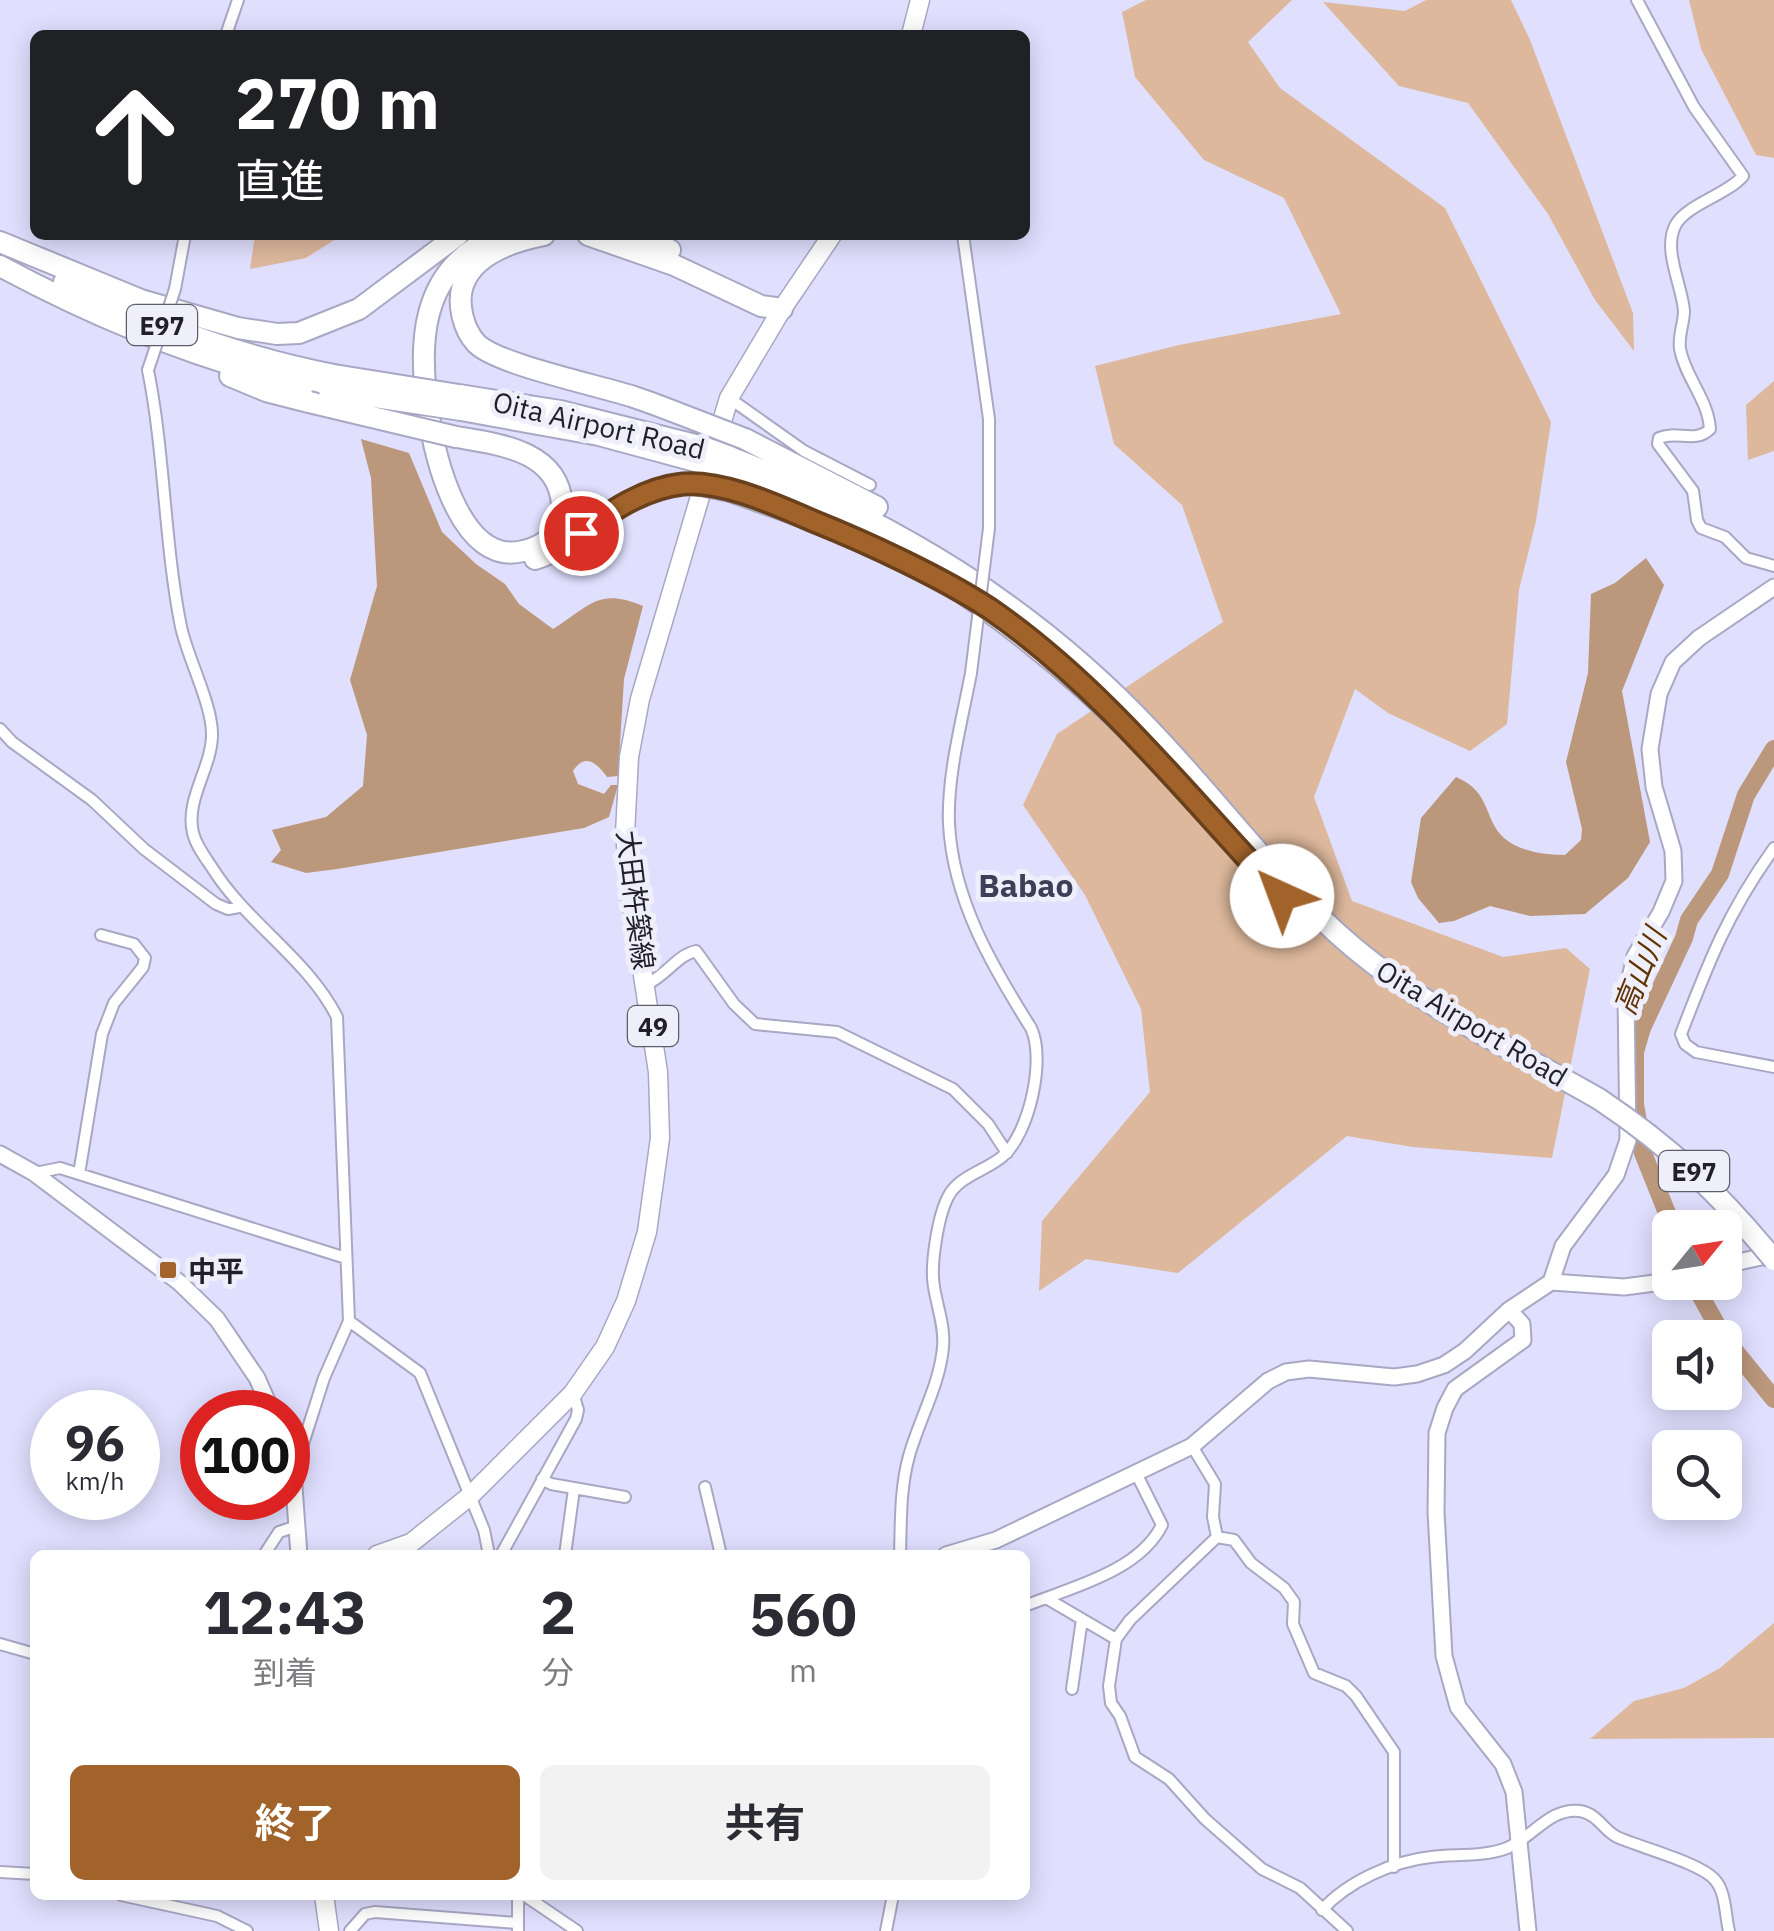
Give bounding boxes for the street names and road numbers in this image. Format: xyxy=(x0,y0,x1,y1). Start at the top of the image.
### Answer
road number: E97 xyxy=(127,305,197,345)
street label: Oita Airport Road xyxy=(489,383,709,467)
street label: 大田杵築線 xyxy=(609,828,663,972)
street label: Oita Airport Road xyxy=(1370,951,1574,1095)
road number: 49 xyxy=(628,1006,678,1046)
road number: E97 xyxy=(1659,1151,1729,1191)

